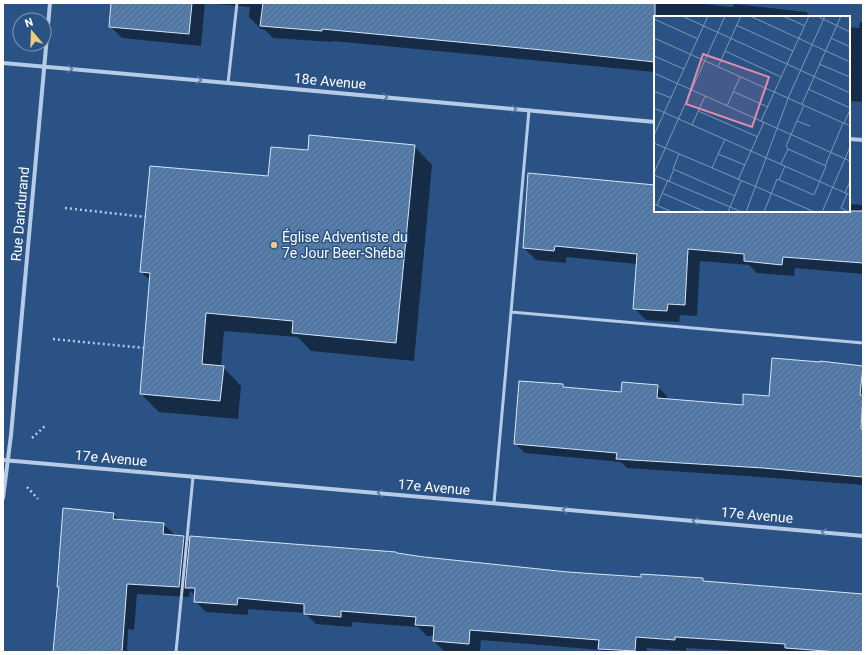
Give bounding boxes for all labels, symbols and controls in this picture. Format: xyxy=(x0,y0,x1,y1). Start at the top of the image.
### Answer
north arrow xyxy=(12,12,52,52)
text: N xyxy=(23,16,35,30)
inset map xyxy=(654,16,850,212)
one-way arrow xyxy=(67,65,73,74)
street label: 18e Avenue xyxy=(293,70,367,92)
one-way arrow xyxy=(196,76,202,85)
one-way arrow xyxy=(381,92,388,101)
one-way arrow xyxy=(511,104,517,113)
street label: Rue Dandurand xyxy=(8,166,32,262)
place label: Église Adventiste du 7e Jour Beer-Shéba xyxy=(282,228,408,261)
marker: Église Adventiste du 7e Jour Beer-Shéba xyxy=(269,240,279,250)
street label: 17e Avenue xyxy=(74,447,148,469)
street label: 17e Avenue xyxy=(397,476,471,498)
one-way arrow xyxy=(377,489,383,498)
street label: 17e Avenue xyxy=(720,504,794,526)
one-way arrow xyxy=(562,505,568,514)
one-way arrow xyxy=(692,517,698,526)
one-way arrow xyxy=(821,528,827,537)

